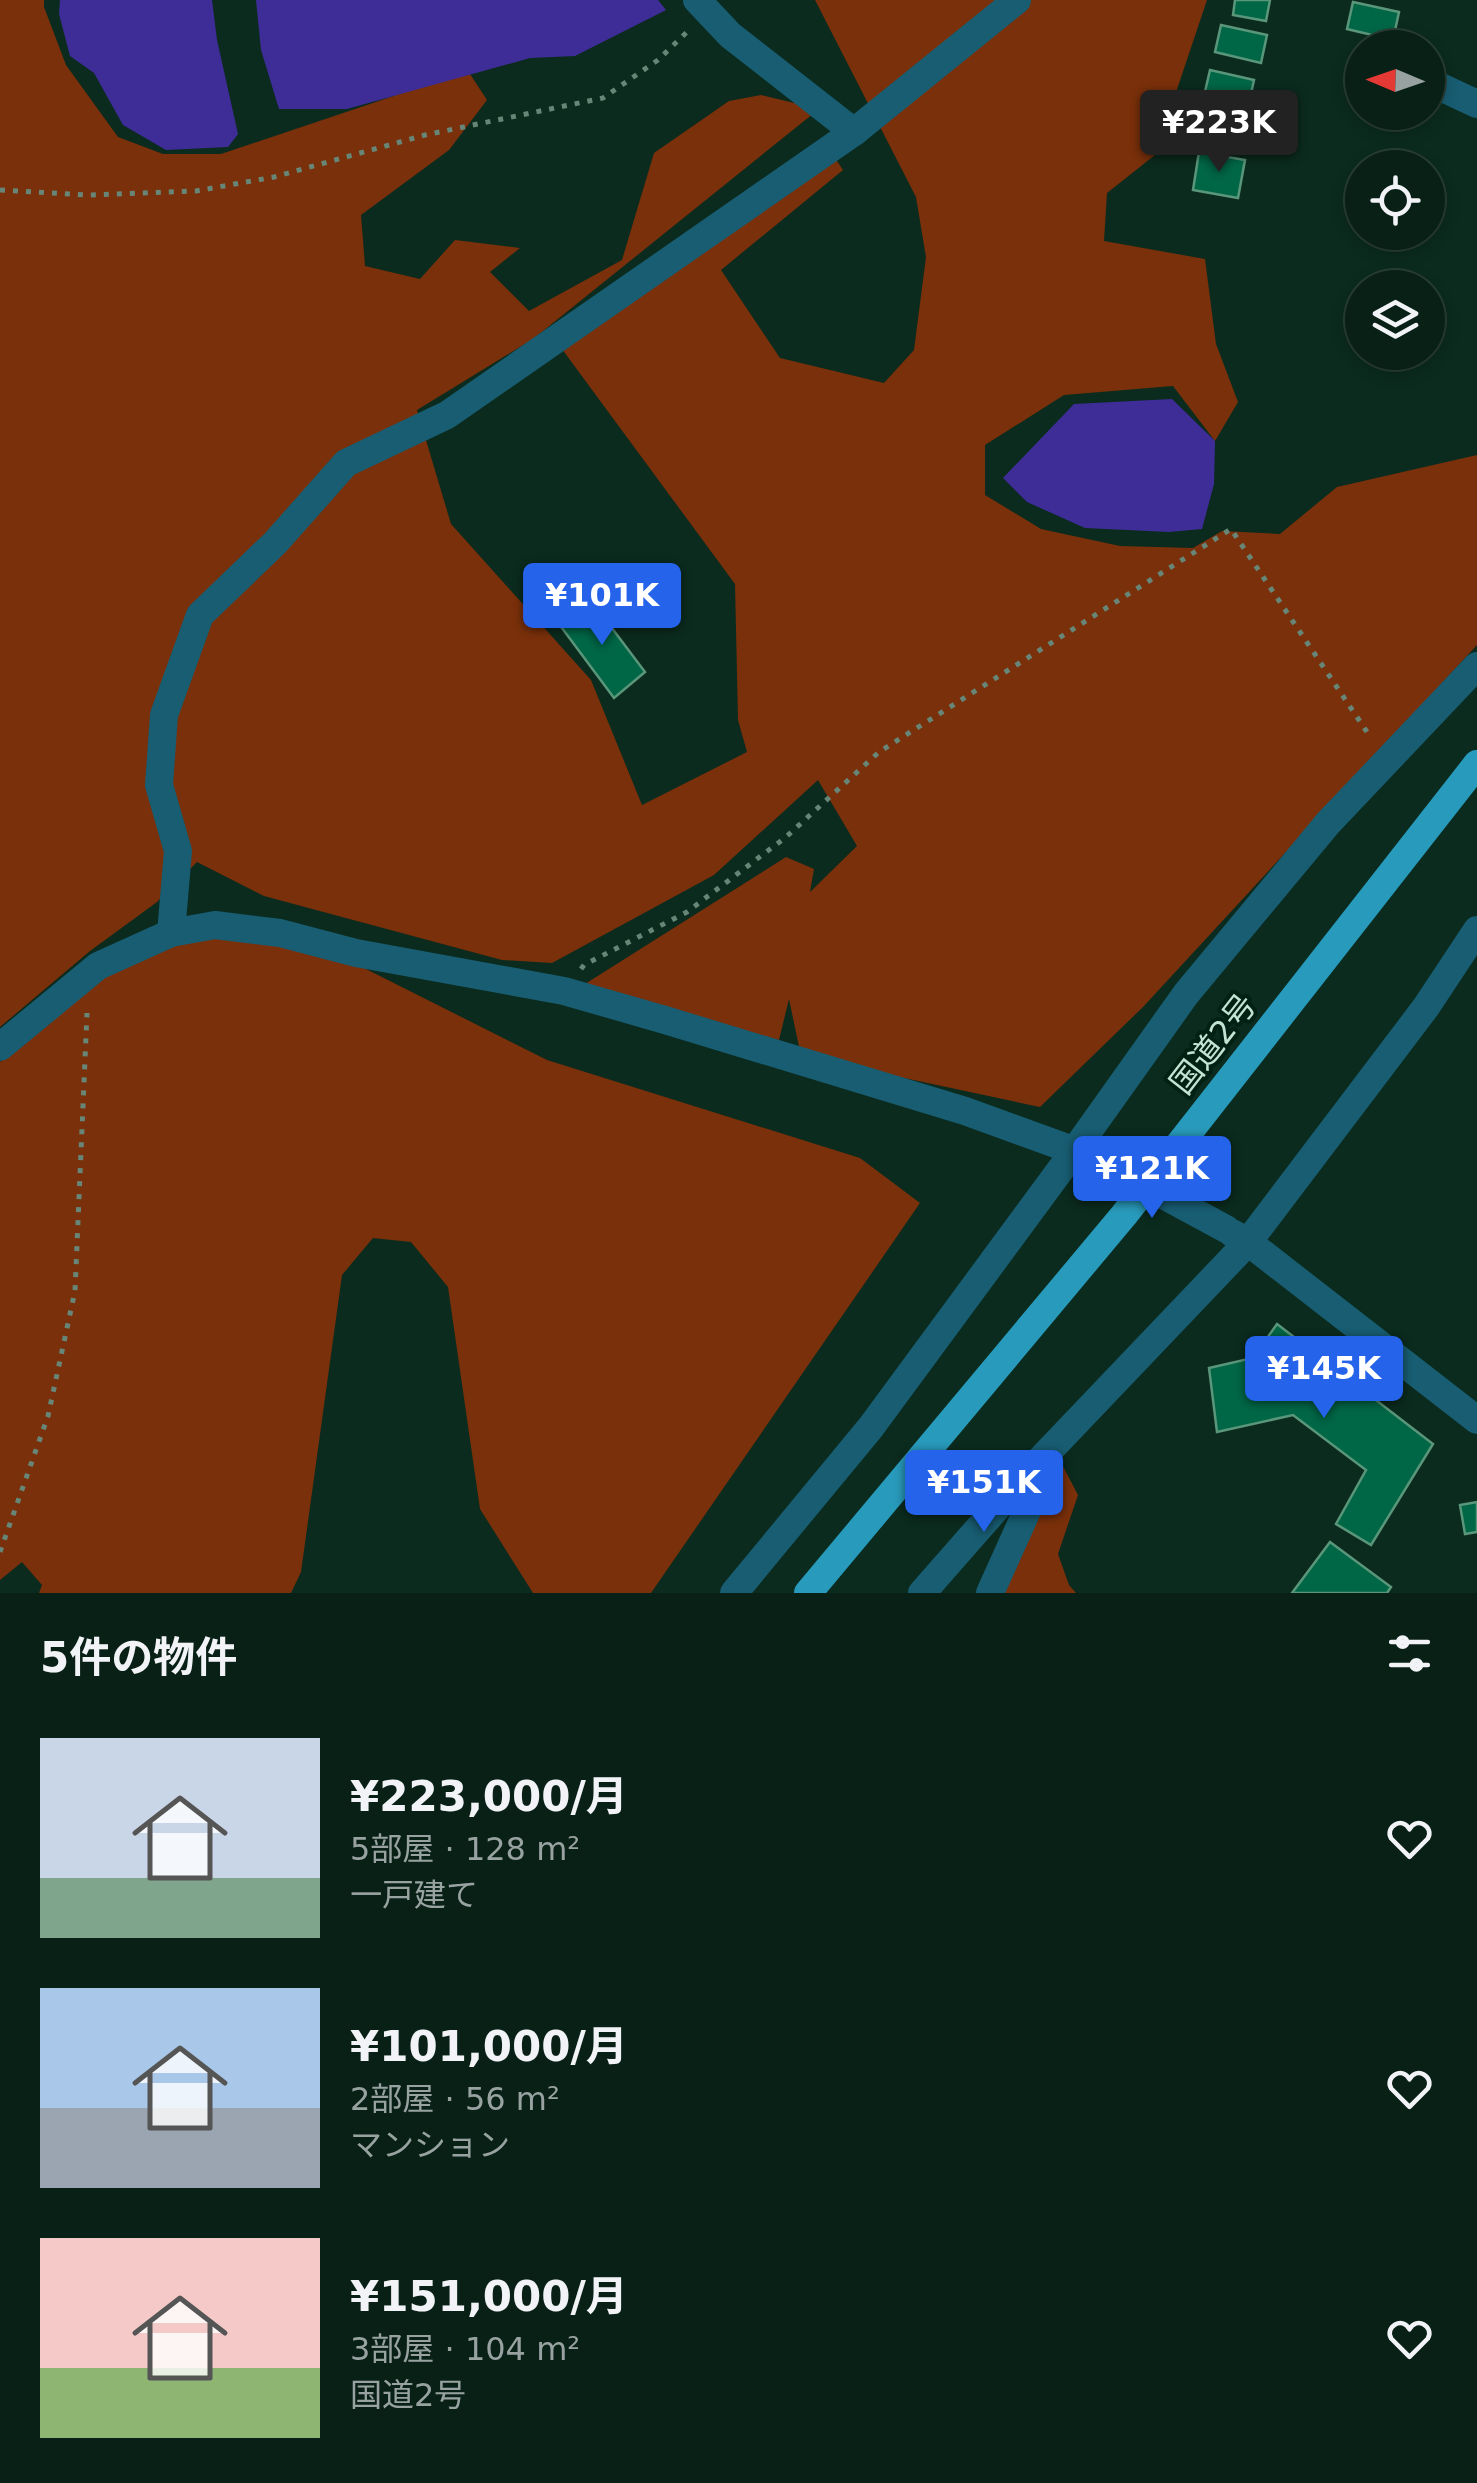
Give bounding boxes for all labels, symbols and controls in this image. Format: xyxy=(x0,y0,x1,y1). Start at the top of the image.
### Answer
north arrow xyxy=(1345,30,1445,130)
map controls xyxy=(1345,30,1445,370)
pin: ¥223K xyxy=(1149,90,1289,175)
text: ¥223K xyxy=(1162,103,1276,141)
button: locate xyxy=(1345,150,1445,250)
button: layers xyxy=(1345,270,1445,370)
pin: ¥101K xyxy=(532,563,672,648)
text: ¥101K xyxy=(545,576,659,614)
street label: 国道2号 xyxy=(1162,986,1264,1102)
pin: ¥121K xyxy=(1082,1136,1222,1221)
text: ¥121K xyxy=(1095,1149,1209,1187)
pin: ¥145K xyxy=(1254,1336,1394,1421)
text: ¥145K xyxy=(1267,1349,1381,1387)
pin: ¥151K xyxy=(914,1450,1054,1535)
text: ¥151K xyxy=(927,1463,1041,1501)
icon: filters xyxy=(1382,1626,1437,1681)
text: 5件の物件 xyxy=(40,1633,237,1682)
text: ¥223,000/月 xyxy=(350,1772,628,1821)
icon: home xyxy=(120,1778,240,1898)
icon: heart xyxy=(1382,1811,1437,1866)
text: 5部屋 · 128 m² xyxy=(350,1830,580,1868)
text: 一戸建て xyxy=(350,1876,478,1914)
text: ¥101,000/月 xyxy=(350,2022,628,2071)
icon: home xyxy=(120,2028,240,2148)
icon: heart xyxy=(1382,2061,1437,2116)
text: 2部屋 · 56 m² xyxy=(350,2080,560,2118)
text: マンション xyxy=(350,2126,510,2164)
text: ¥151,000/月 xyxy=(350,2272,628,2321)
icon: home xyxy=(120,2278,240,2398)
icon: heart xyxy=(1382,2311,1437,2366)
text: 3部屋 · 104 m² xyxy=(350,2330,580,2368)
text: 国道2号 xyxy=(350,2376,466,2414)

